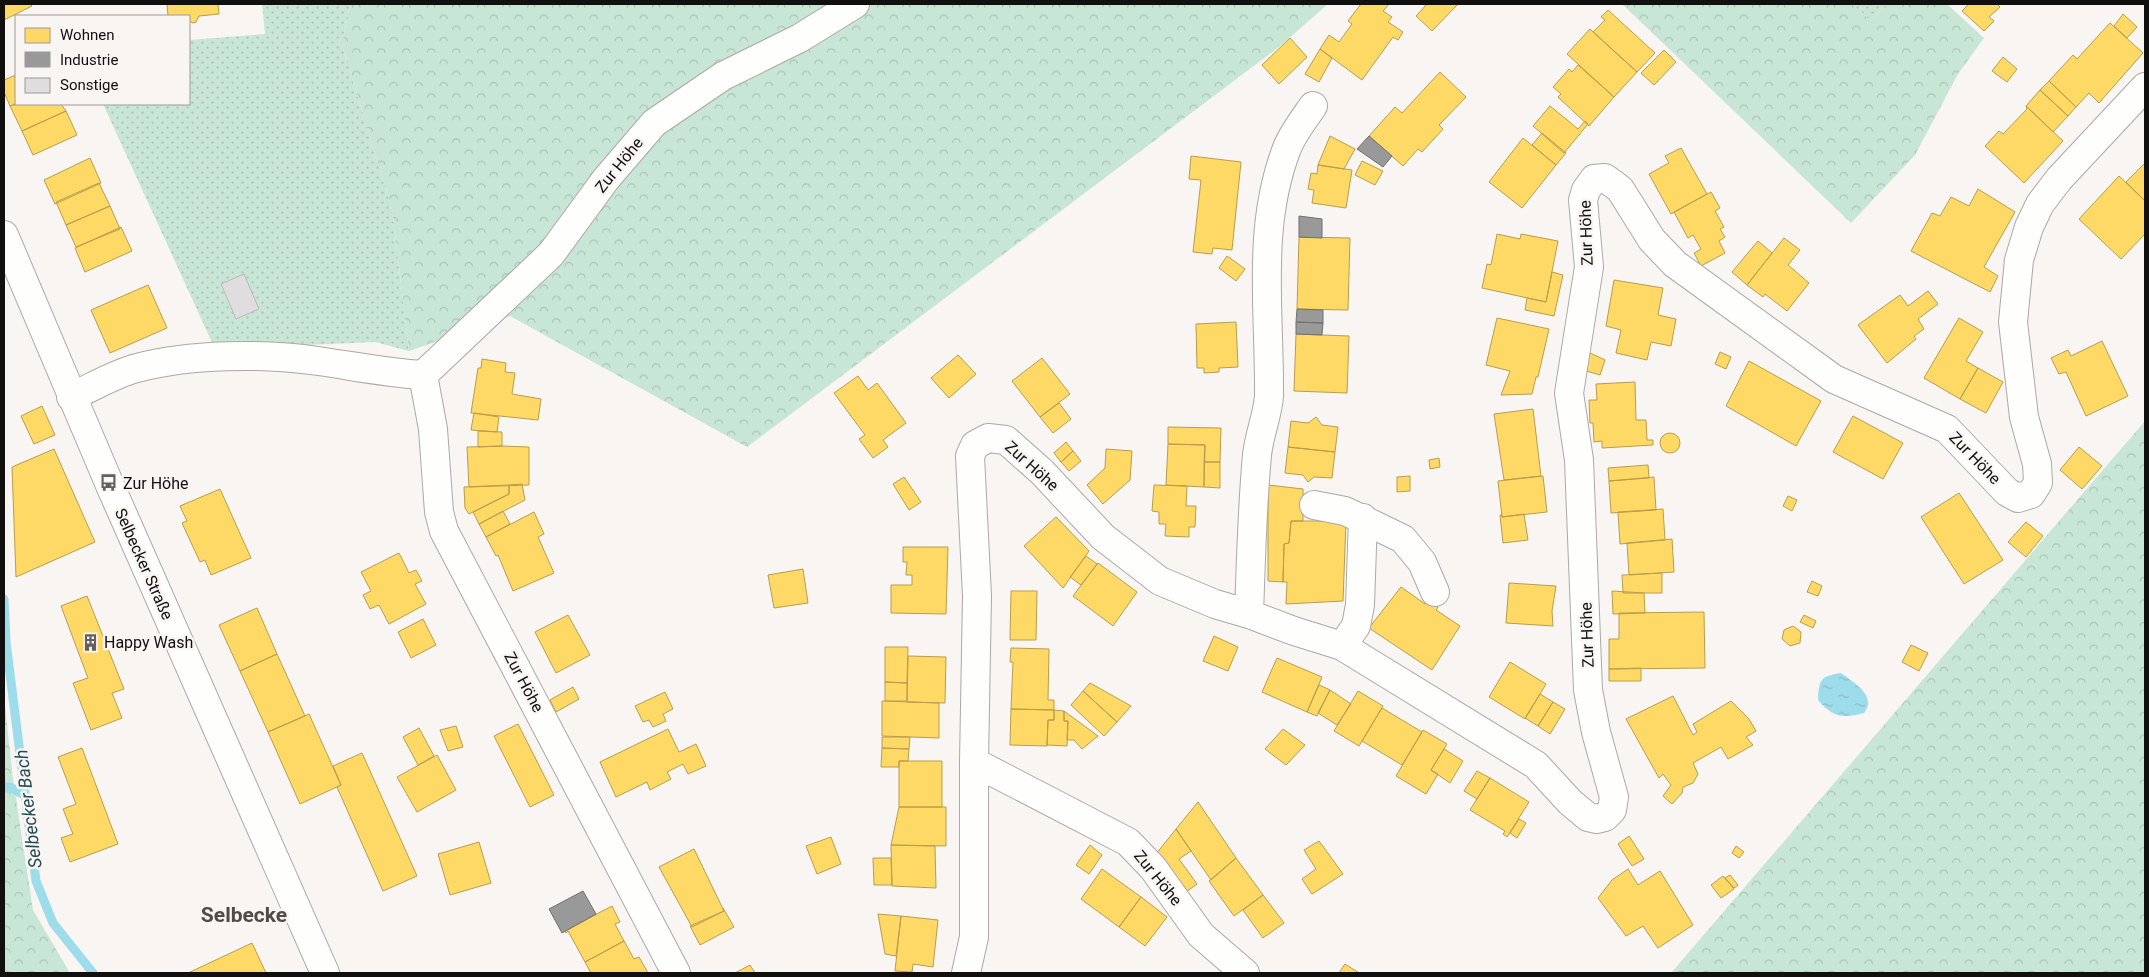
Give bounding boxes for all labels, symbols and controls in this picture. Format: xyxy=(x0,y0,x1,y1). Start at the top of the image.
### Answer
legend xyxy=(15,15,190,105)
text: Wohnen xyxy=(60,26,114,44)
text: Industrie xyxy=(60,51,118,69)
text: Sonstige xyxy=(60,76,118,94)
street label: Zur Höhe xyxy=(591,134,647,196)
street label: Zur Höhe xyxy=(1575,200,1597,266)
street label: Zur Höhe xyxy=(1945,428,2005,488)
street label: Zur Höhe xyxy=(1001,437,1063,495)
bus stop icon: Zur Höhe xyxy=(99,473,119,493)
place label: Zur Höhe xyxy=(123,474,188,493)
street label: Selbecker Straße xyxy=(111,505,177,623)
street label: Zur Höhe xyxy=(1576,602,1598,668)
building icon: Happy Wash xyxy=(80,632,100,652)
place label: Happy Wash xyxy=(104,633,193,652)
street label: Zur Höhe xyxy=(500,649,548,715)
water label: Selbecker Bach xyxy=(10,748,46,870)
street label: Zur Höhe xyxy=(1130,847,1186,909)
district label: Selbecke xyxy=(201,903,287,927)

